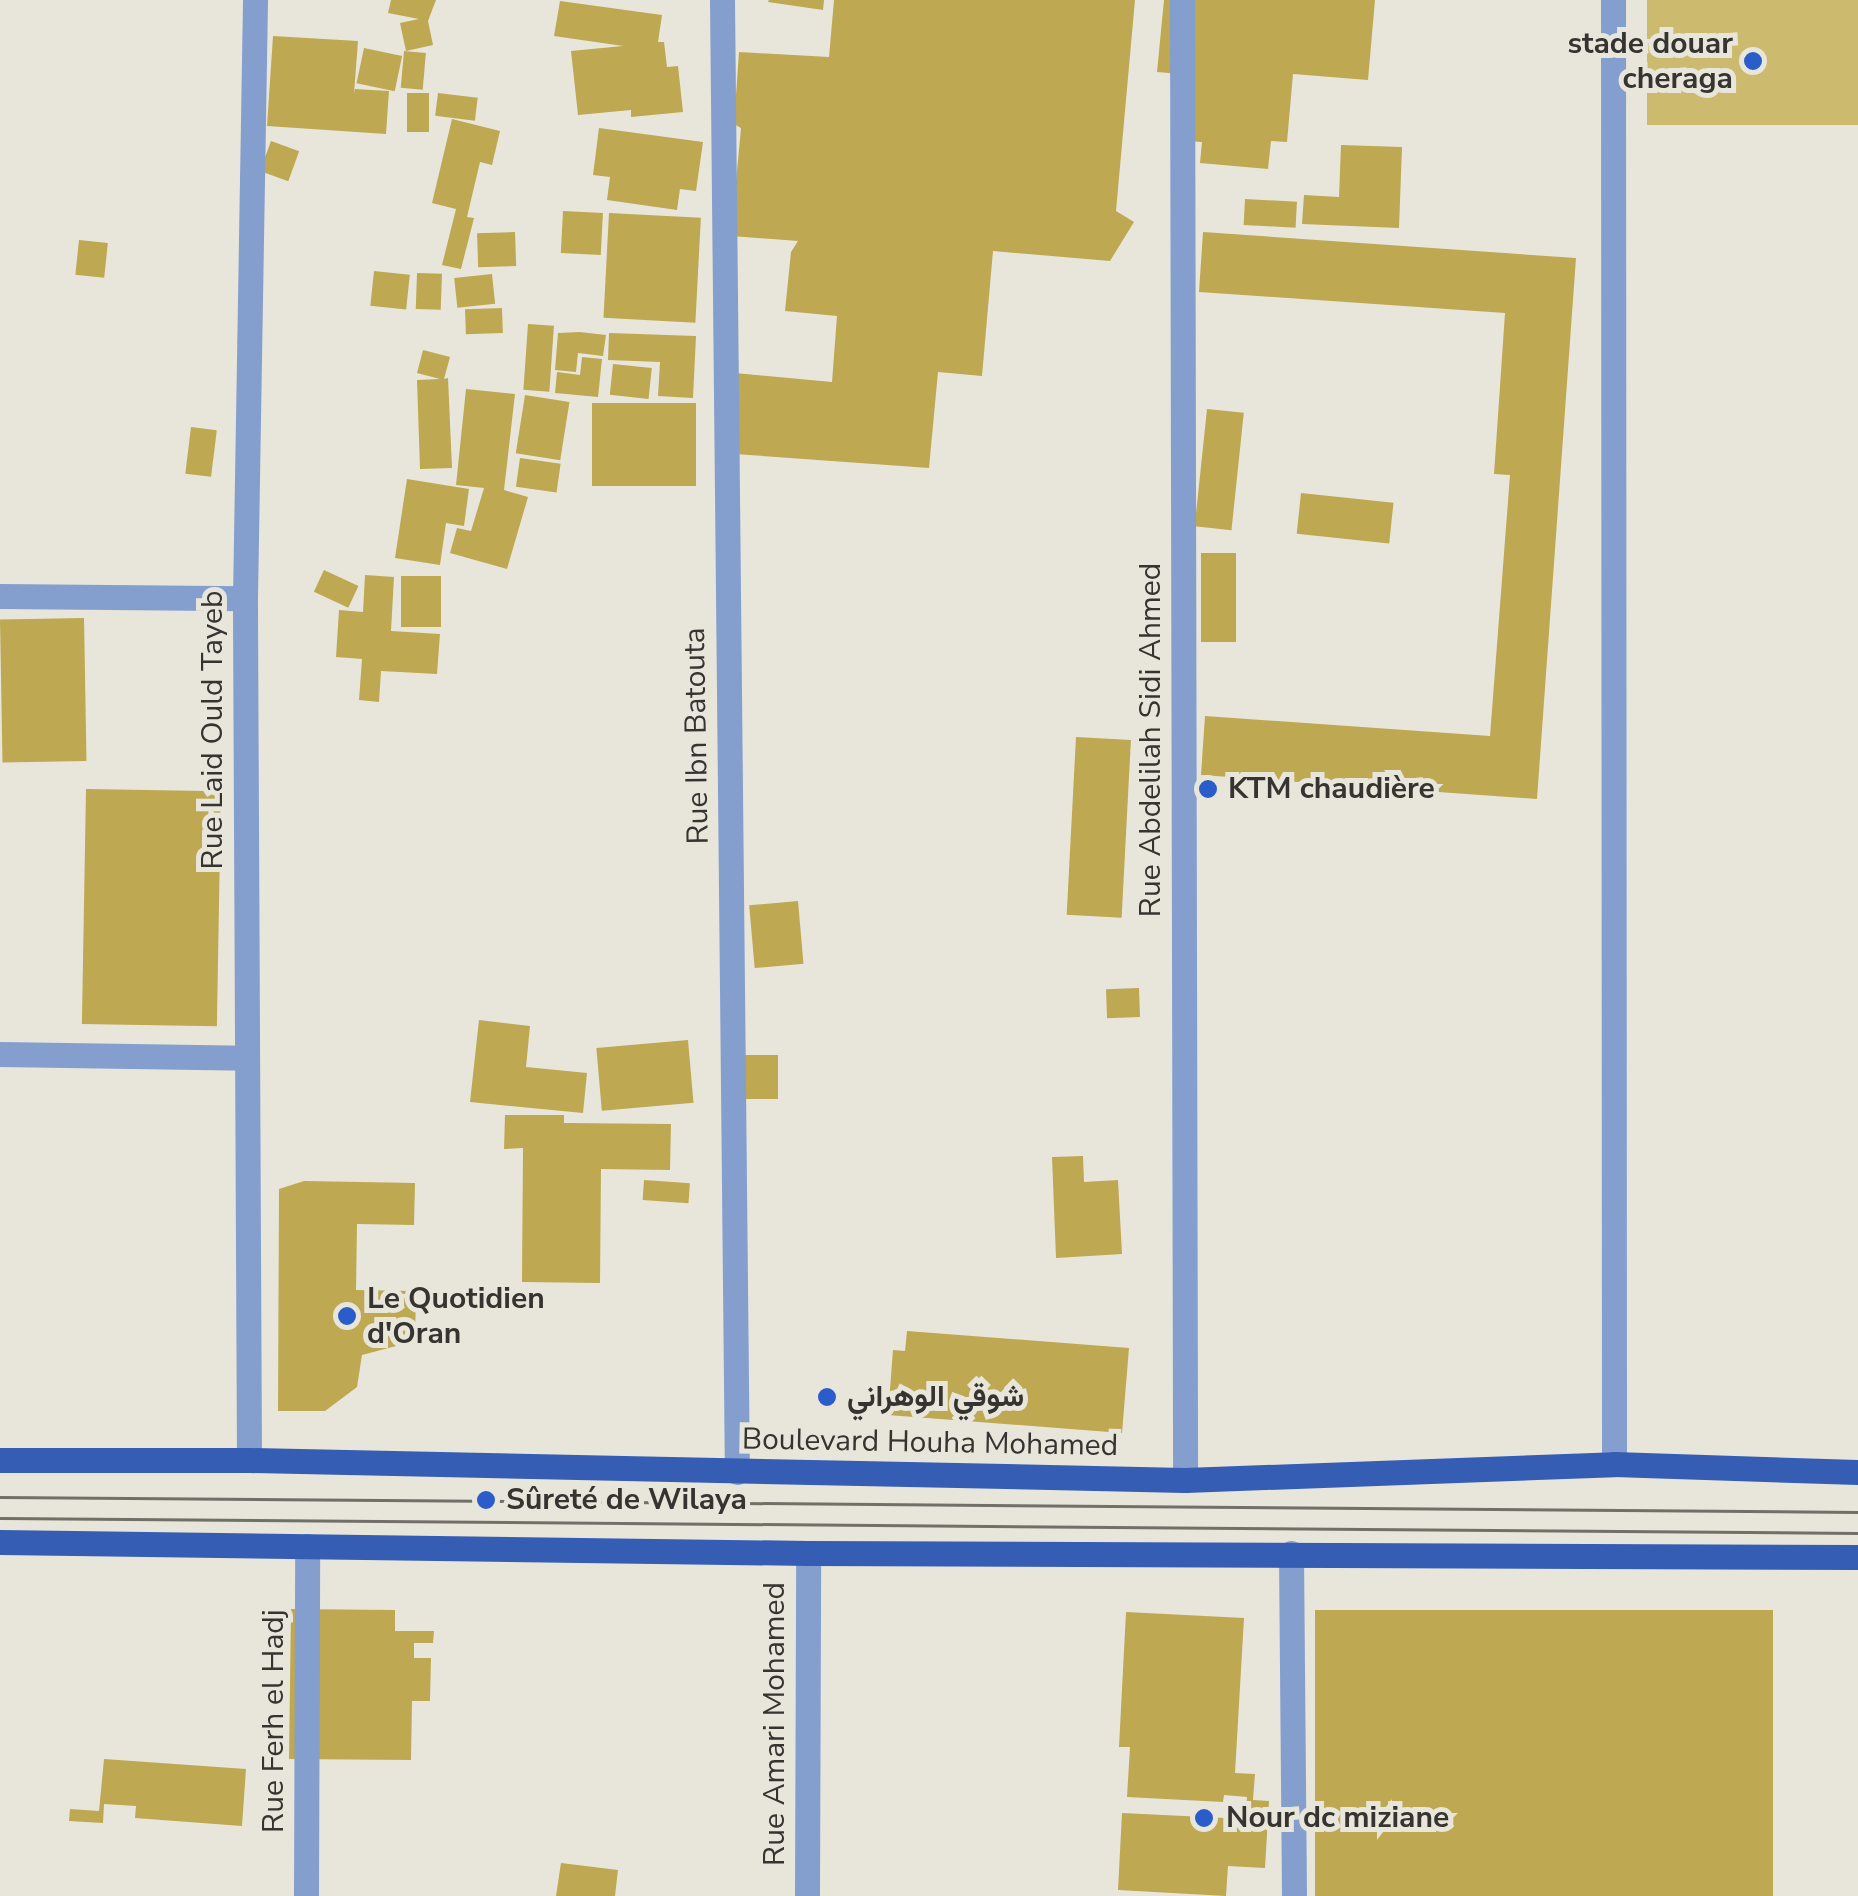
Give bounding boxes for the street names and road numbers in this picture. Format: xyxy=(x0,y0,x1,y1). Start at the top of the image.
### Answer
street label: Rue Abdelilah Sidi Ahmed xyxy=(1133,563,1169,917)
street label: Rue Laid Ould Tayeb xyxy=(195,591,231,869)
street label: Rue Ibn Batouta xyxy=(677,627,717,845)
street label: Boulevard Houha Mohamed xyxy=(741,1422,1119,1464)
street label: Rue Amari Mohamed xyxy=(757,1582,793,1866)
street label: Rue Ferh el Hadj xyxy=(256,1609,292,1833)

